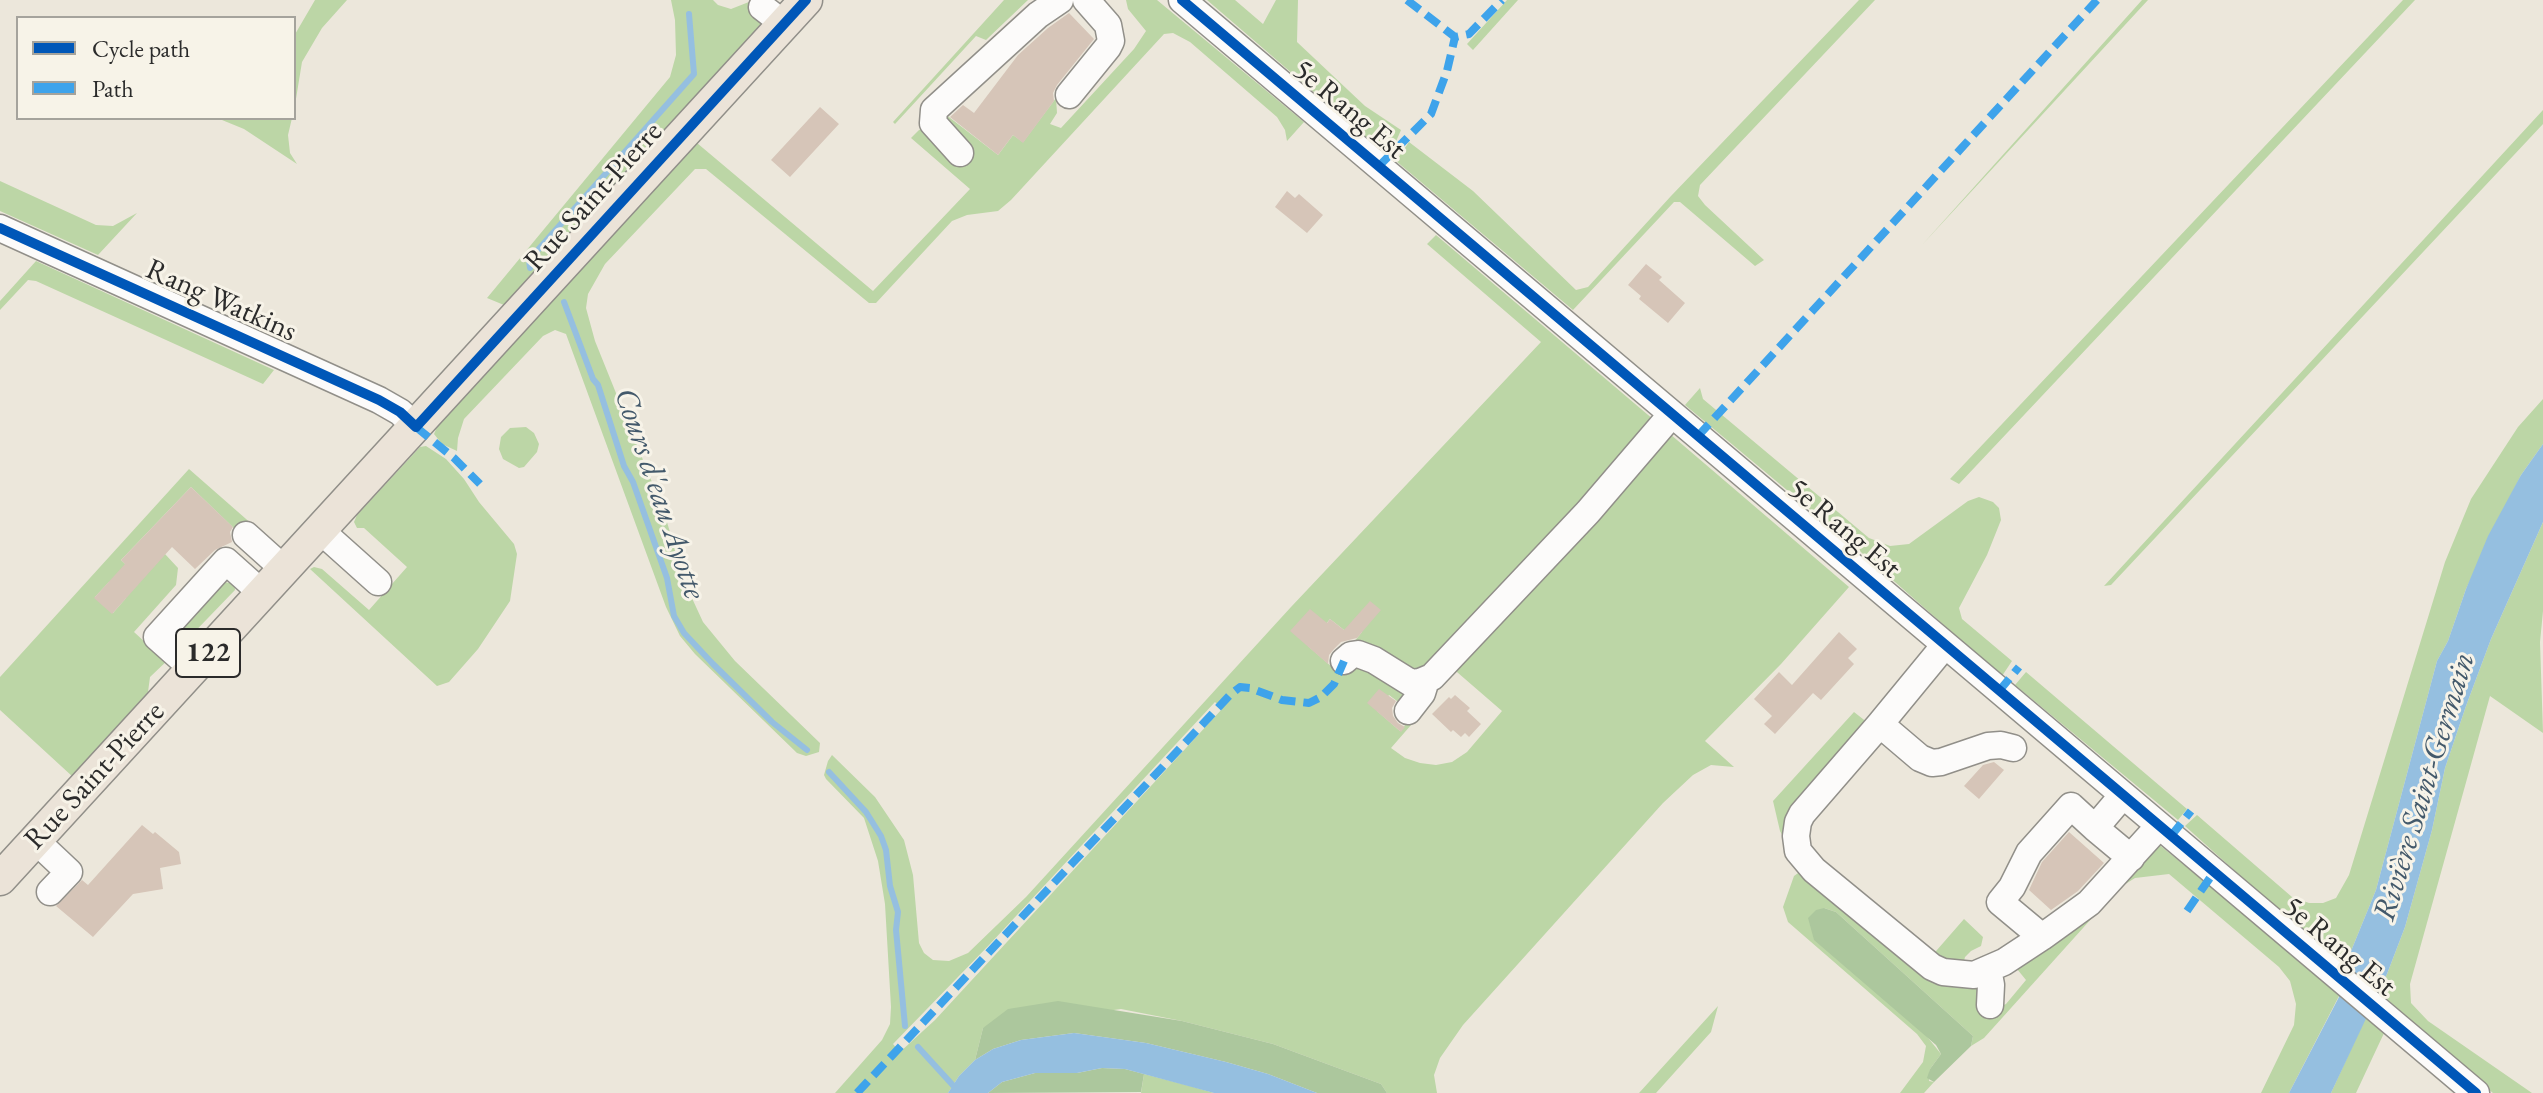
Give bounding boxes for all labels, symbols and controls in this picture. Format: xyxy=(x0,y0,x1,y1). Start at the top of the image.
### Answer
legend xyxy=(16,16,296,120)
text: Cycle path xyxy=(92,33,190,64)
street label: 5e Rang Est xyxy=(1285,52,1413,168)
text: Path xyxy=(92,73,134,104)
street label: Rue Saint-Pierre xyxy=(517,115,671,279)
street label: Rang Watkins xyxy=(140,252,302,350)
water label: Cours d'eau Ayotte xyxy=(605,383,713,605)
street label: 5e Rang Est xyxy=(1780,471,1908,587)
road number: 122 xyxy=(176,629,240,677)
water label: Rivière Saint-Germain xyxy=(2366,648,2484,926)
street label: Rue Saint-Pierre xyxy=(17,695,173,857)
street label: 5e Rang Est xyxy=(2275,889,2403,1005)

